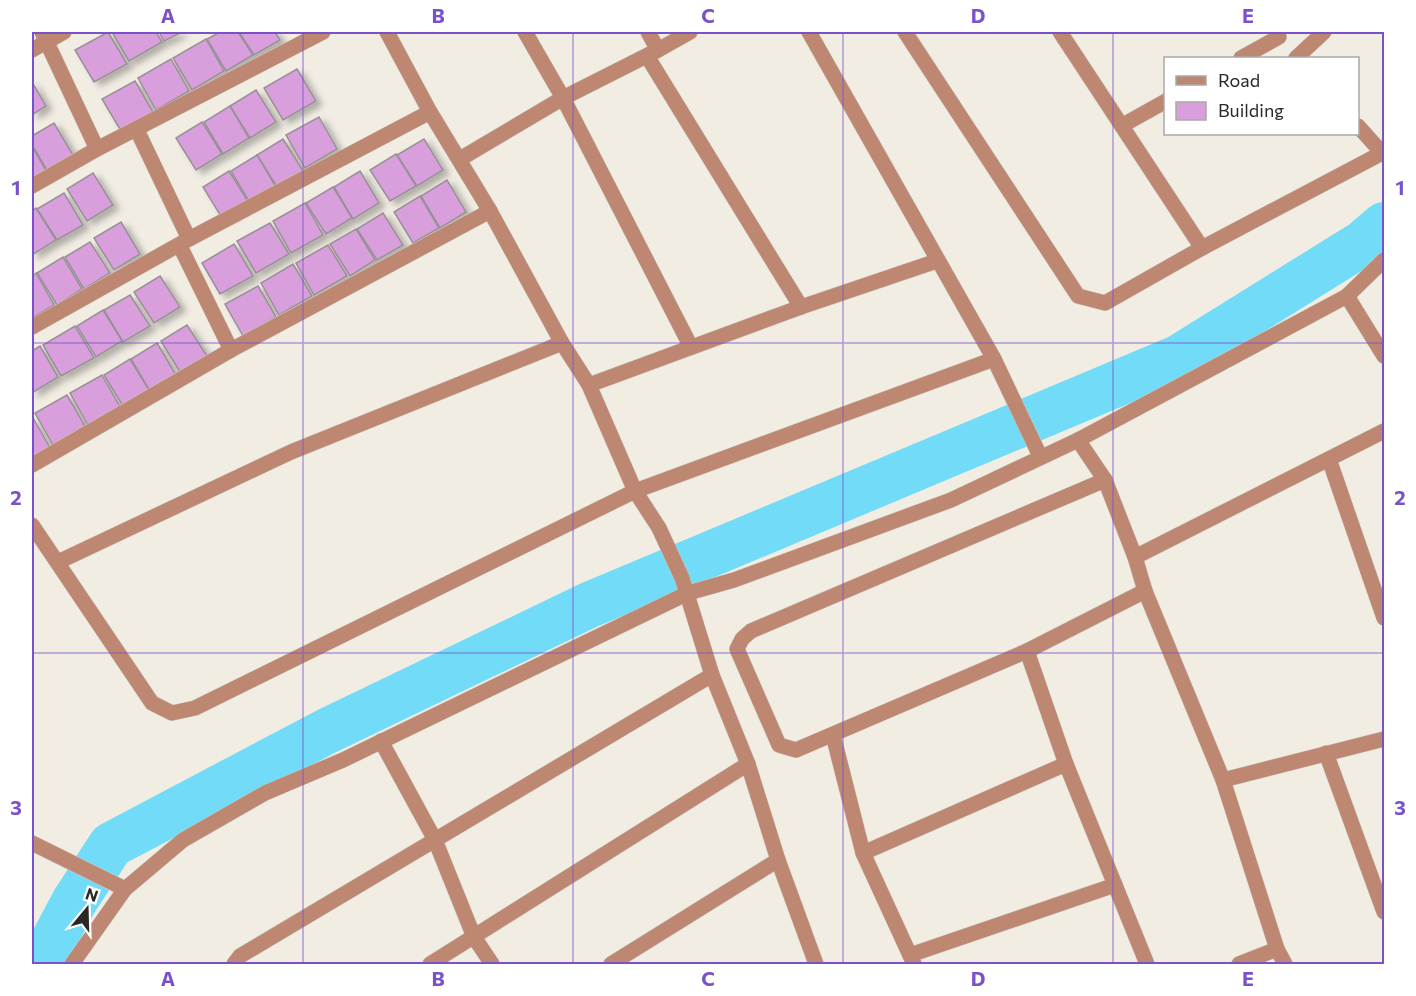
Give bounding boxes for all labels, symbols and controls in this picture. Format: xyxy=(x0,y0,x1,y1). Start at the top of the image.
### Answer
text: A xyxy=(161,3,175,27)
text: B xyxy=(431,3,445,27)
text: C xyxy=(701,3,715,27)
text: D xyxy=(971,3,985,27)
text: E xyxy=(1242,3,1254,27)
legend xyxy=(1164,57,1359,135)
text: Road xyxy=(1218,69,1260,91)
text: Building xyxy=(1218,99,1284,121)
text: 1 xyxy=(11,175,21,199)
text: 1 xyxy=(1395,175,1405,199)
text: 2 xyxy=(10,485,22,509)
text: 2 xyxy=(1394,485,1406,509)
text: 3 xyxy=(10,795,22,819)
text: 3 xyxy=(1394,795,1406,819)
north arrow xyxy=(57,879,117,939)
text: N xyxy=(83,883,101,905)
text: A xyxy=(161,966,175,990)
text: B xyxy=(431,966,445,990)
text: C xyxy=(701,966,715,990)
text: D xyxy=(971,966,985,990)
text: E xyxy=(1242,966,1254,990)

